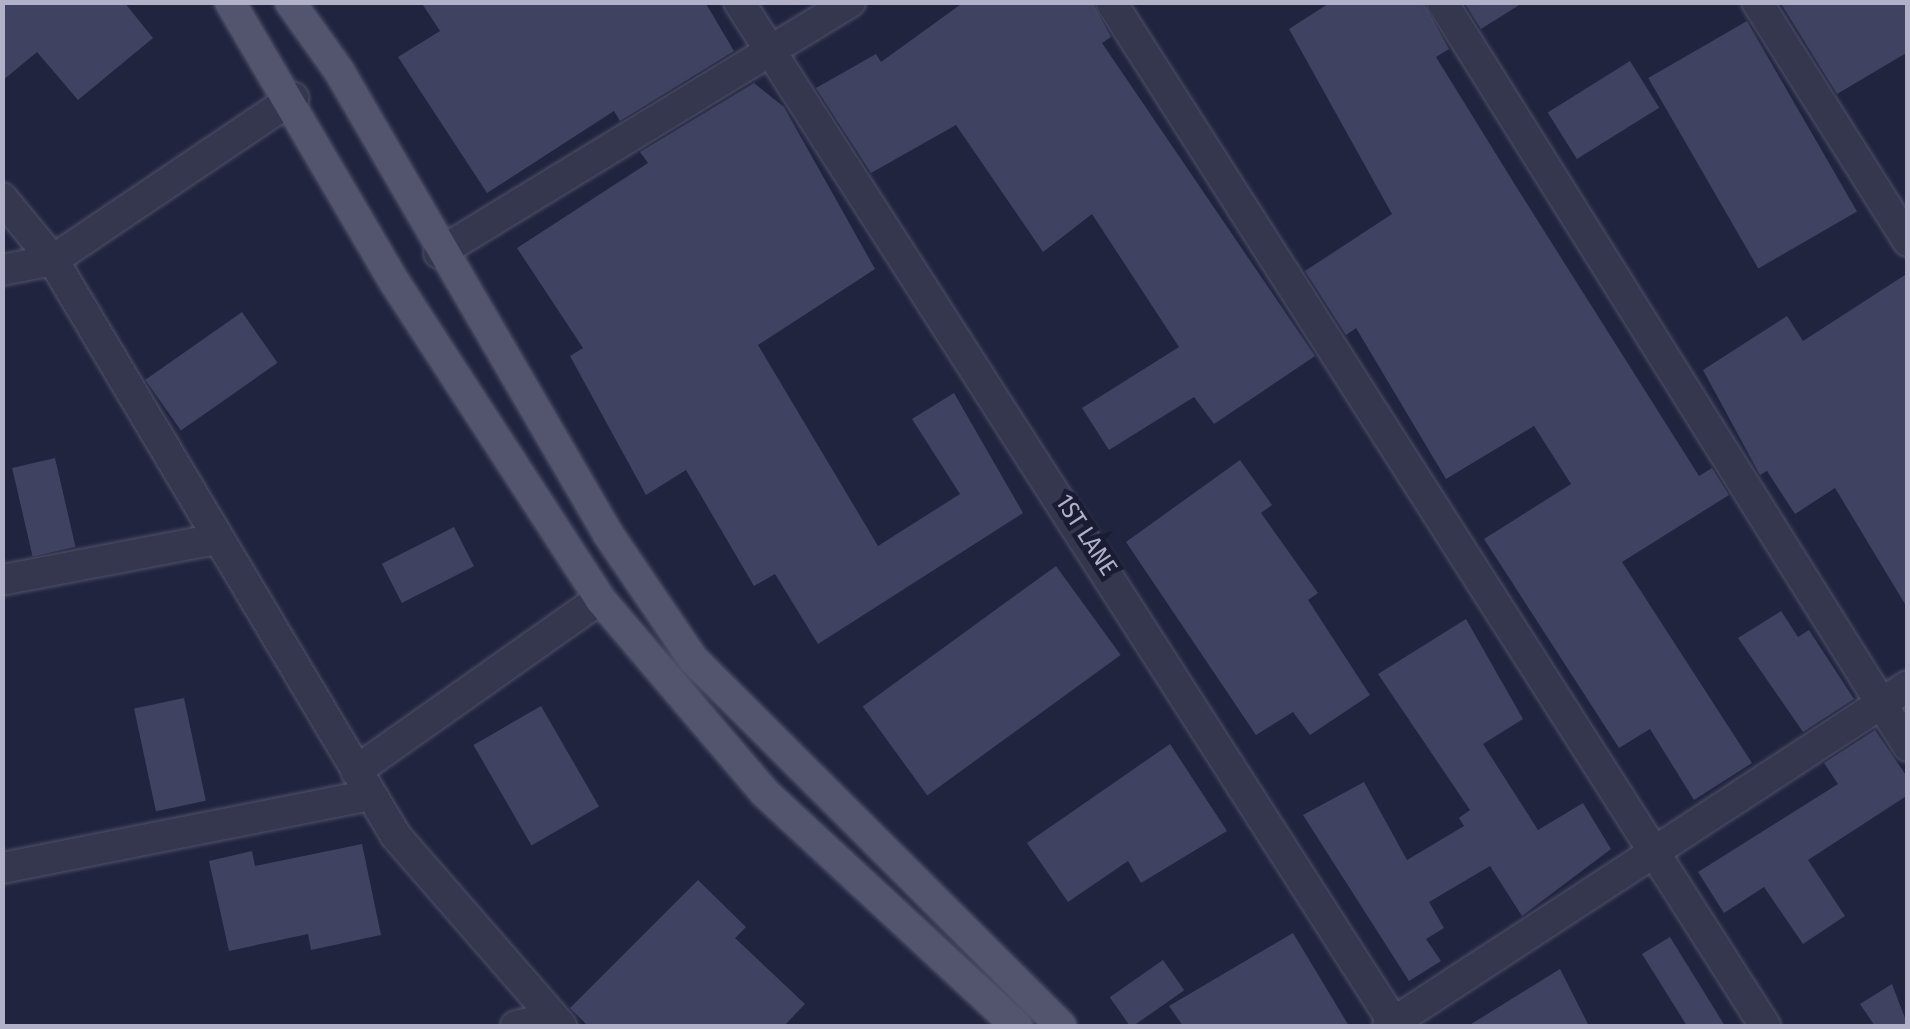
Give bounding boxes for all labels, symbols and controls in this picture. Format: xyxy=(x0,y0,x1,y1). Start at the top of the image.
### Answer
street label: 1ST LANE xyxy=(1049,489,1123,581)

